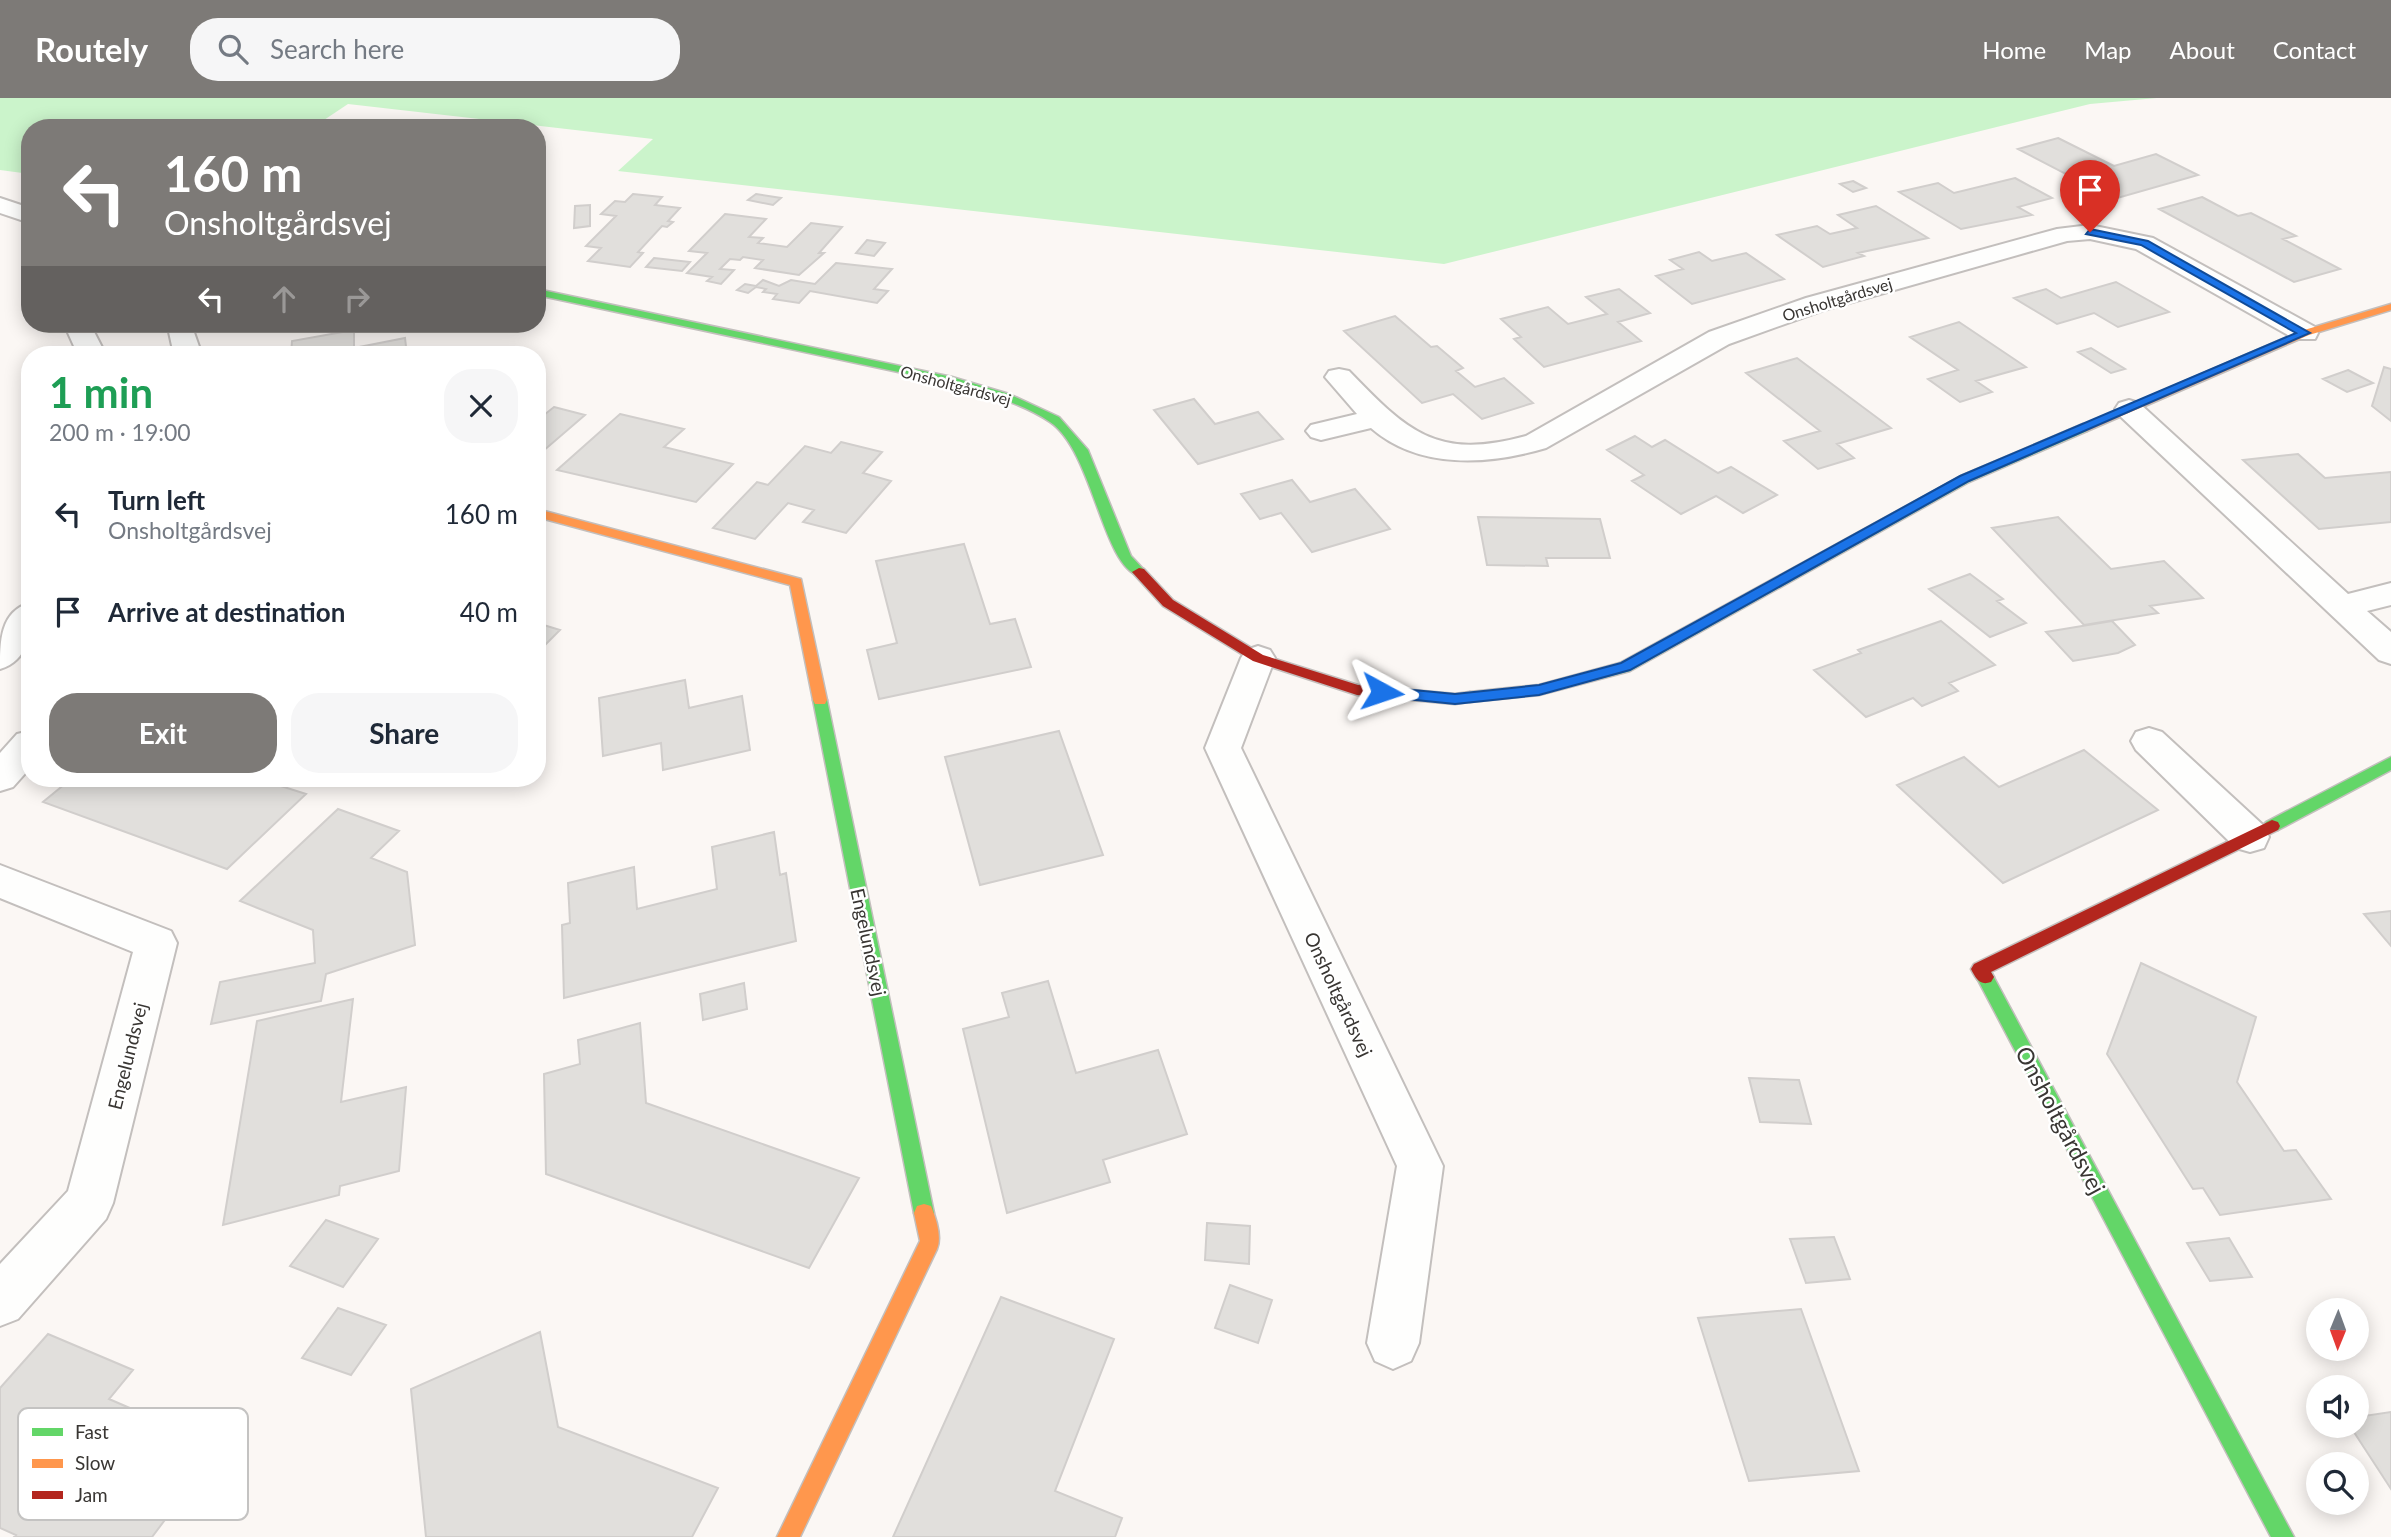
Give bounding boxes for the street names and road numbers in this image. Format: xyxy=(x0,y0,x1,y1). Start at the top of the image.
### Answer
street label: Onsholtgårdsvej xyxy=(1780,273,1894,325)
street label: Onsholtgårdsvej xyxy=(899,361,1013,409)
street label: Engelundsvej xyxy=(846,886,892,998)
street label: Onsholtgårdsvej xyxy=(1300,928,1378,1060)
street label: Engelundsvej xyxy=(103,1000,151,1112)
street label: Onsholtgårdsvej xyxy=(2010,1041,2112,1199)

